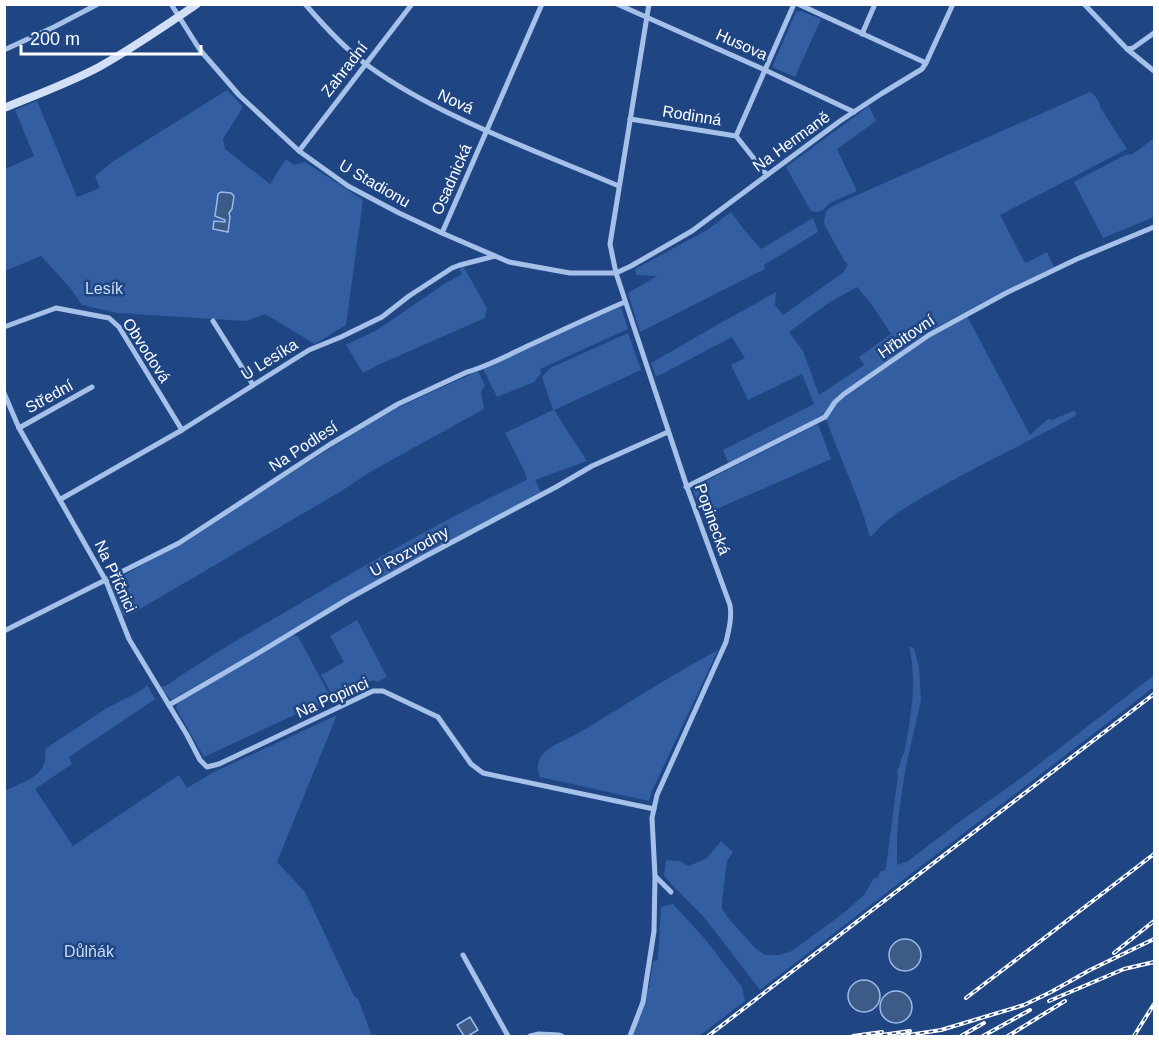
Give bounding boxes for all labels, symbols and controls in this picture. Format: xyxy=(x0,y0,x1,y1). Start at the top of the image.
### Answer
scale bar xyxy=(21,18,201,56)
street label: Husova xyxy=(714,26,770,63)
text: 200 m xyxy=(30,29,80,49)
street label: Zahradní xyxy=(318,38,371,100)
street label: Nová xyxy=(435,86,476,117)
street label: Rodinná xyxy=(661,102,723,129)
street label: Na Hermaně xyxy=(750,108,833,175)
street label: Osadnická xyxy=(428,141,475,217)
street label: U Stadionu xyxy=(336,156,413,211)
park label: Lesík xyxy=(85,280,124,297)
street label: Hřbitovní xyxy=(875,311,938,361)
street label: Obvodová xyxy=(120,315,174,386)
street label: U Lesíka xyxy=(238,335,301,383)
street label: Střední xyxy=(23,376,76,416)
street label: Na Podlesí xyxy=(266,418,341,475)
street label: Popinecká xyxy=(692,481,733,557)
street label: U Rozvodny xyxy=(367,523,451,580)
street label: Na Příčnici xyxy=(91,538,140,615)
street label: Na Popinci xyxy=(293,674,371,721)
park label: Důlňák xyxy=(64,943,115,960)

